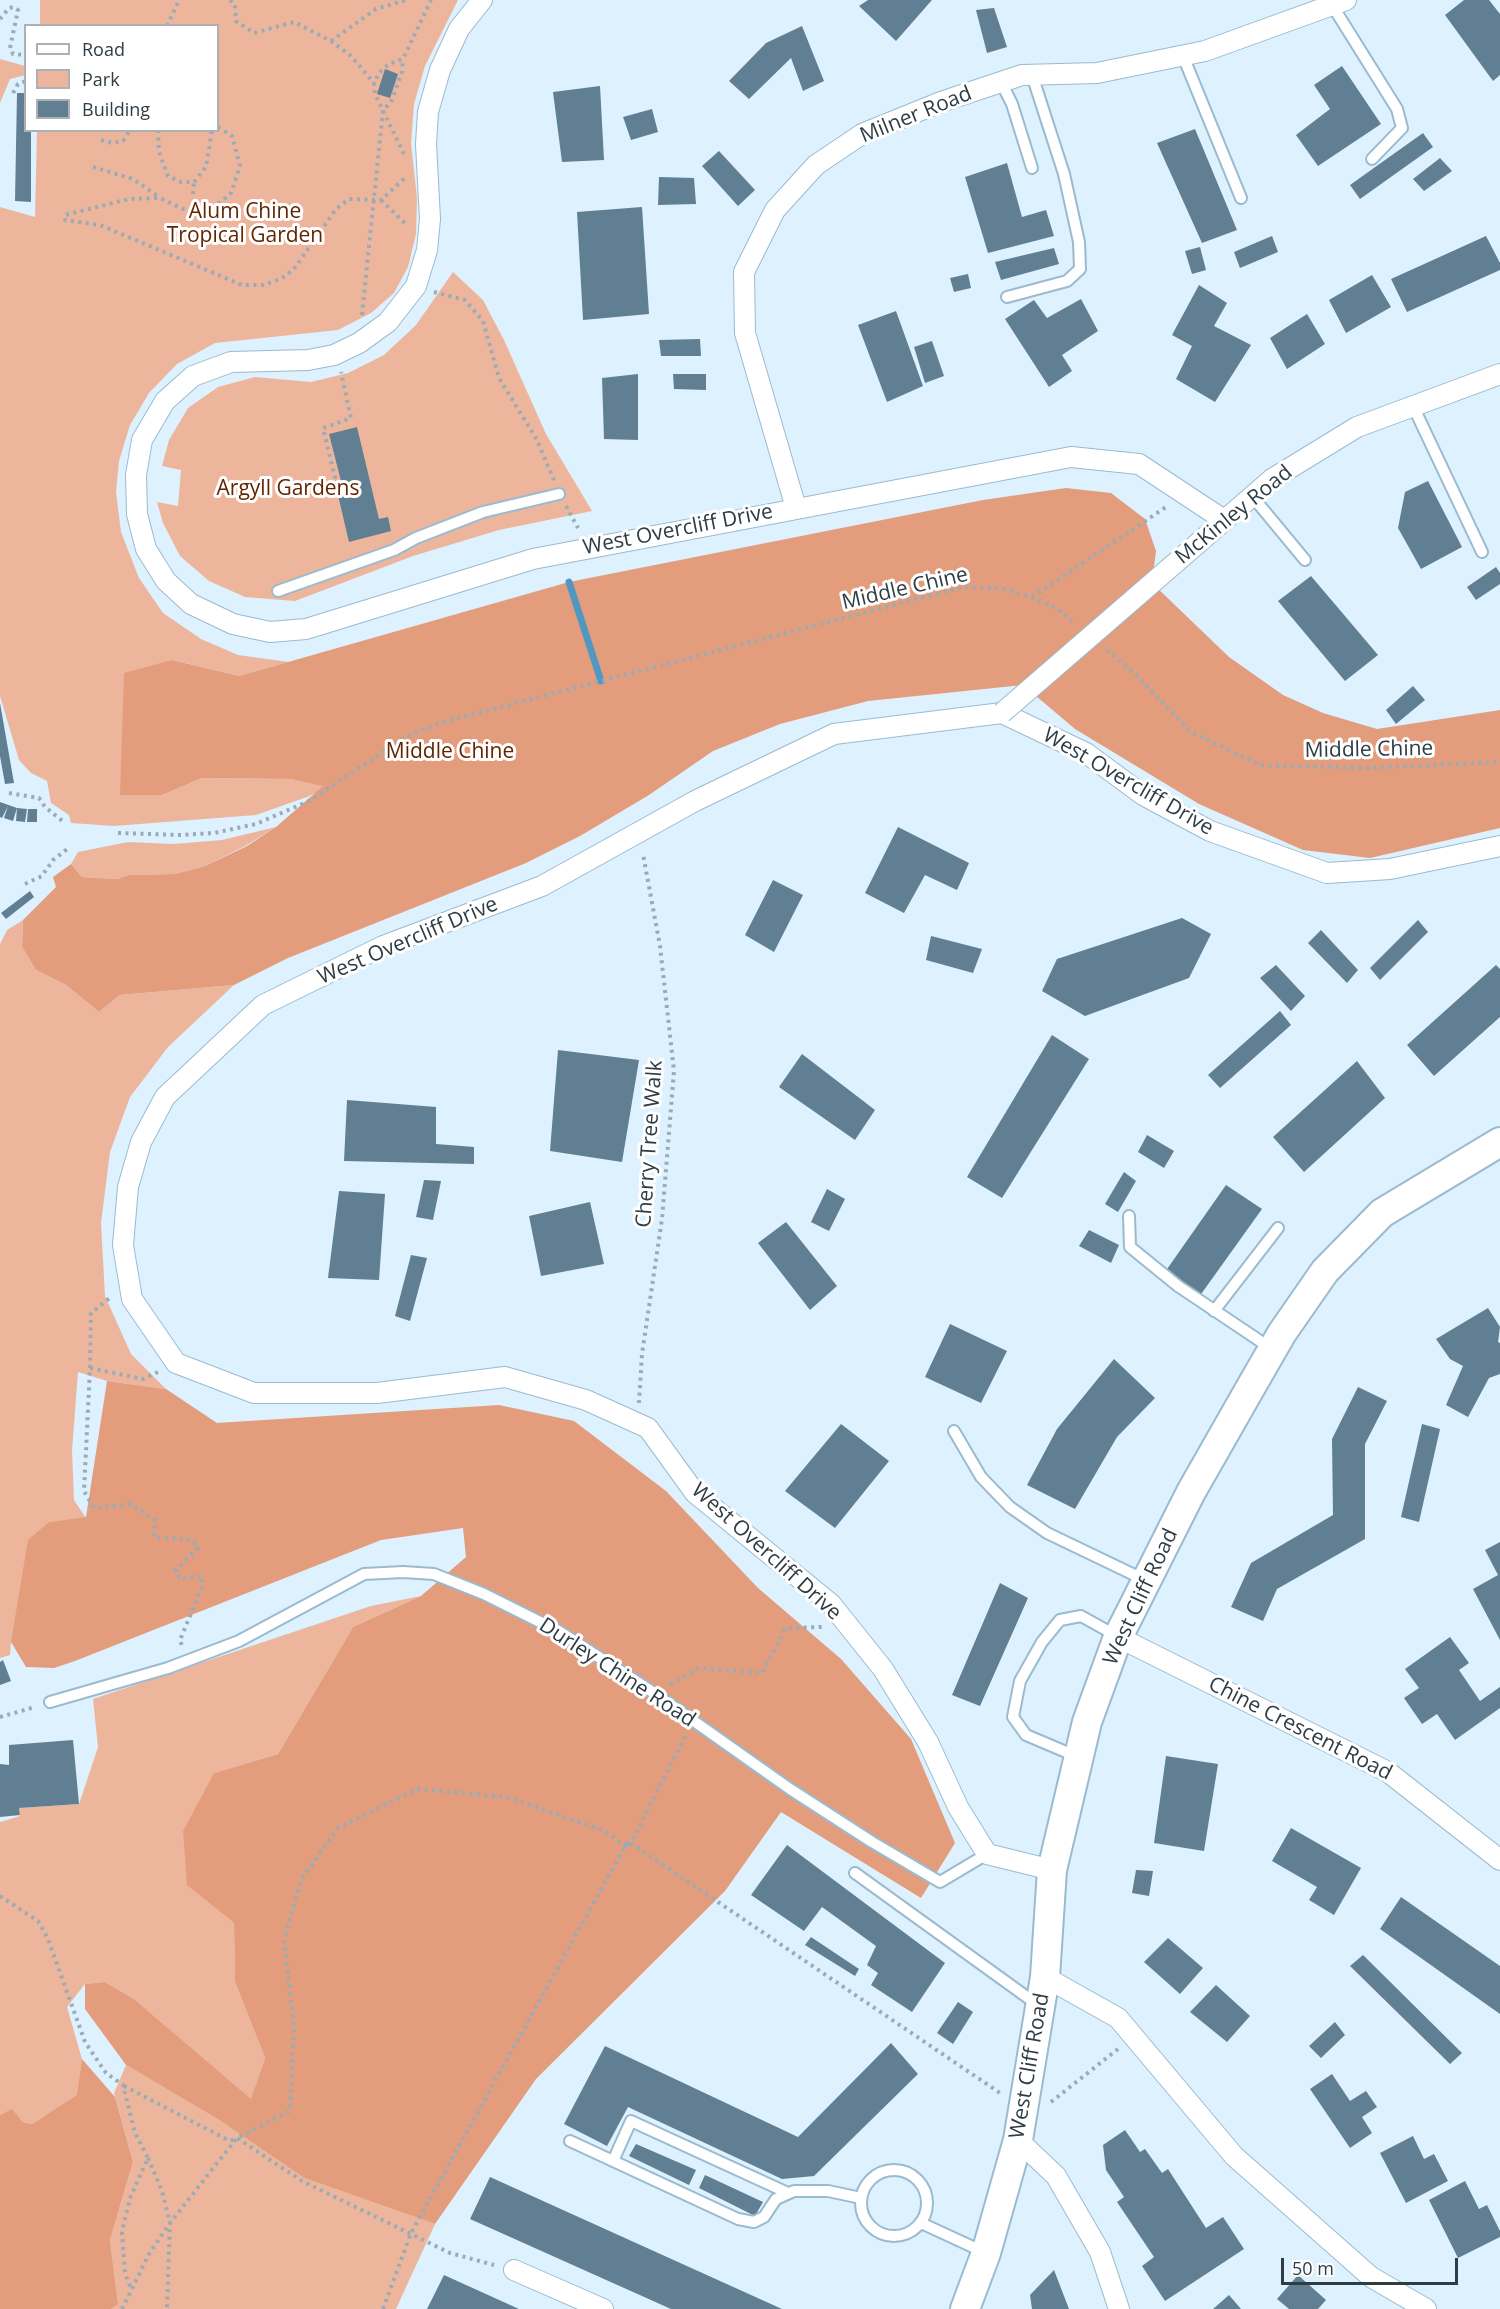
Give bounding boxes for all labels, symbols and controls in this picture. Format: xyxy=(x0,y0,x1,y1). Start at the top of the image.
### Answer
legend xyxy=(24,24,219,132)
text: Road xyxy=(82,37,125,61)
text: Park xyxy=(82,67,120,91)
street label: Milner Road xyxy=(856,81,976,149)
text: Building xyxy=(82,97,150,121)
park label: Alum Chine Tropical Garden xyxy=(167,199,323,249)
street label: McKinley Road xyxy=(1170,460,1298,570)
park label: Argyll Gardens xyxy=(217,476,359,502)
street label: West Overcliff Drive xyxy=(581,499,775,561)
street label: Middle Chine xyxy=(840,562,970,616)
street label: West Overcliff Drive xyxy=(1038,723,1218,841)
street label: Middle Chine xyxy=(1305,736,1433,764)
park label: Middle Chine xyxy=(386,739,514,765)
street label: West Overcliff Drive xyxy=(314,892,502,990)
street label: Cherry Tree Walk xyxy=(632,1060,668,1228)
street label: West Overcliff Drive xyxy=(686,1478,846,1626)
street label: West Cliff Road xyxy=(1098,1525,1184,1669)
street label: Durley Chine Road xyxy=(534,1613,700,1733)
street label: Chine Crescent Road xyxy=(1204,1672,1396,1786)
street label: West Cliff Road xyxy=(1005,1991,1055,2141)
scale bar xyxy=(1284,2246,1461,2284)
text: 50 m xyxy=(1292,2256,1334,2280)

